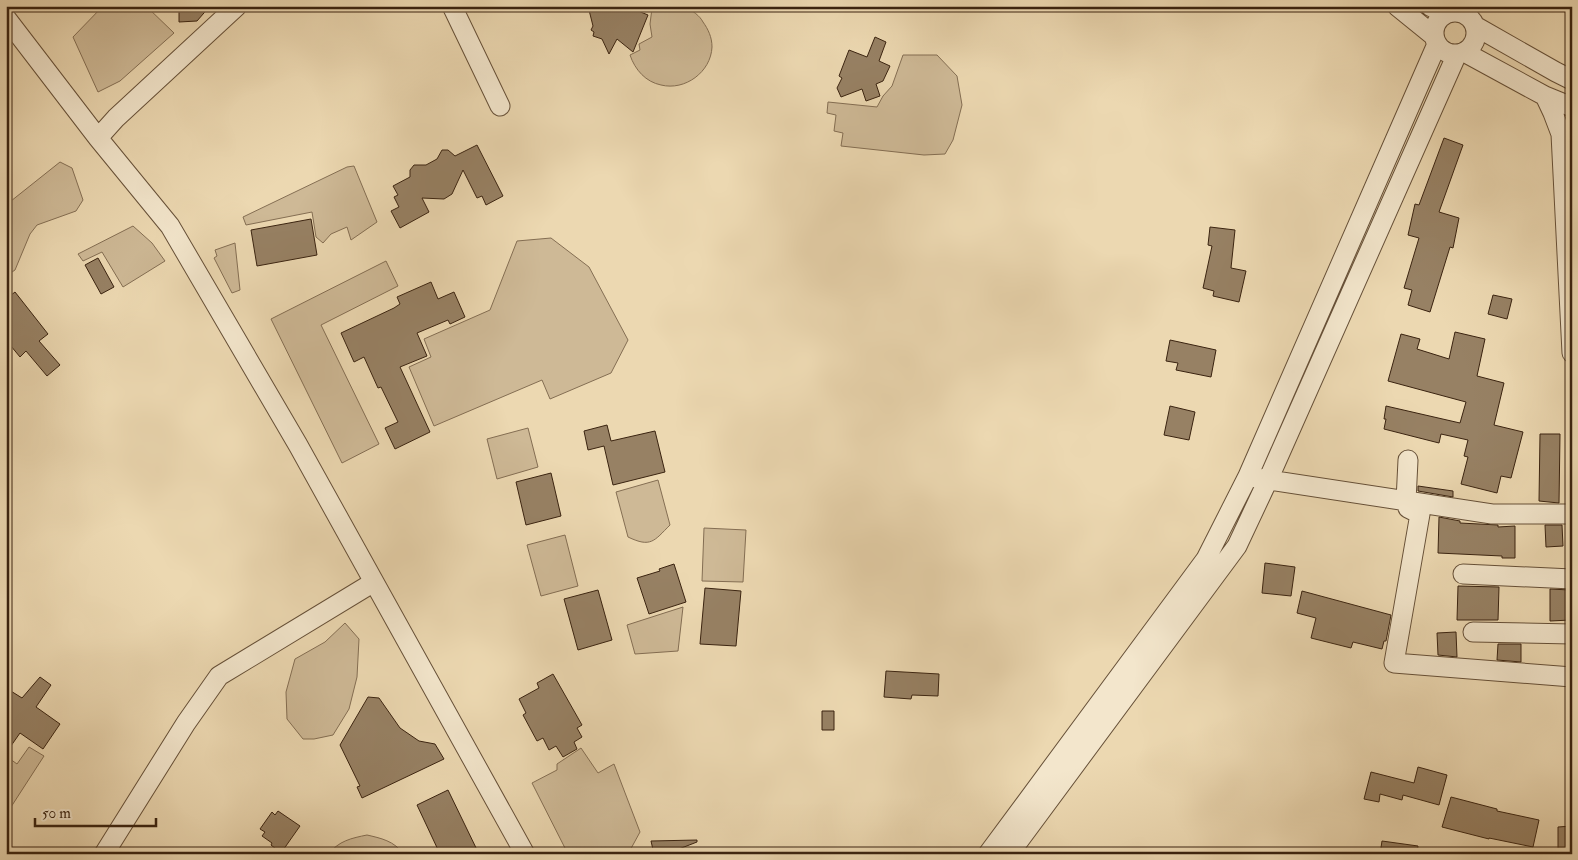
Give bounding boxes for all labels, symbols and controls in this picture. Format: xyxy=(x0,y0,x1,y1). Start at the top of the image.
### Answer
scale bar xyxy=(35,795,156,827)
text: 50 m xyxy=(42,804,71,823)

